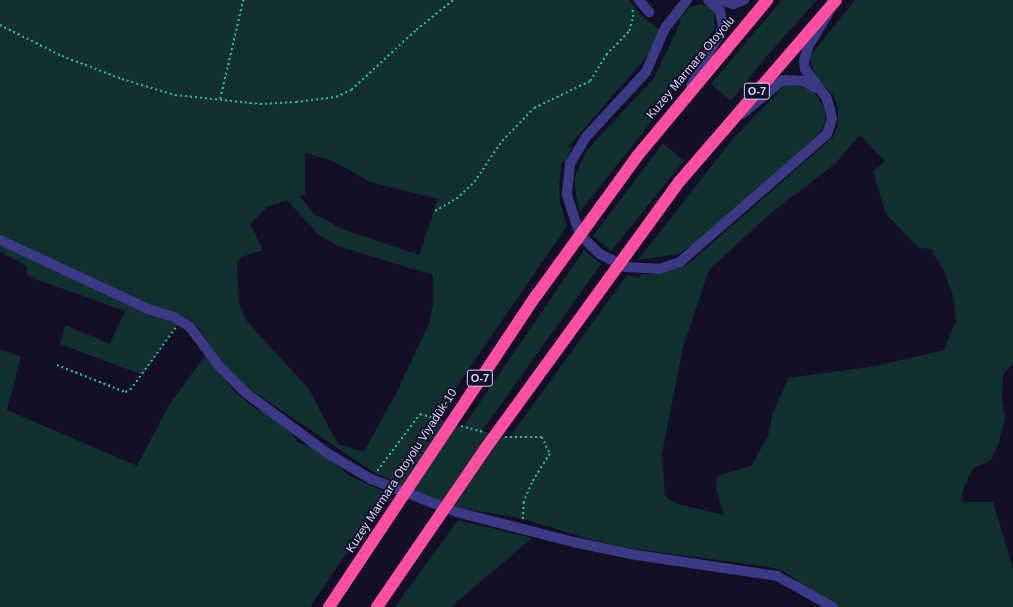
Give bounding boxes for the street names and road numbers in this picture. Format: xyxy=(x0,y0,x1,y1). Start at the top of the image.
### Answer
street label: Kuzey Marmara Otoyolu xyxy=(644,14,738,122)
road number: O-7 xyxy=(743,82,771,100)
road number: O-7 xyxy=(466,369,494,387)
street label: Kuzey Marmara Otoyolu Viyadük-10 xyxy=(344,386,460,556)

